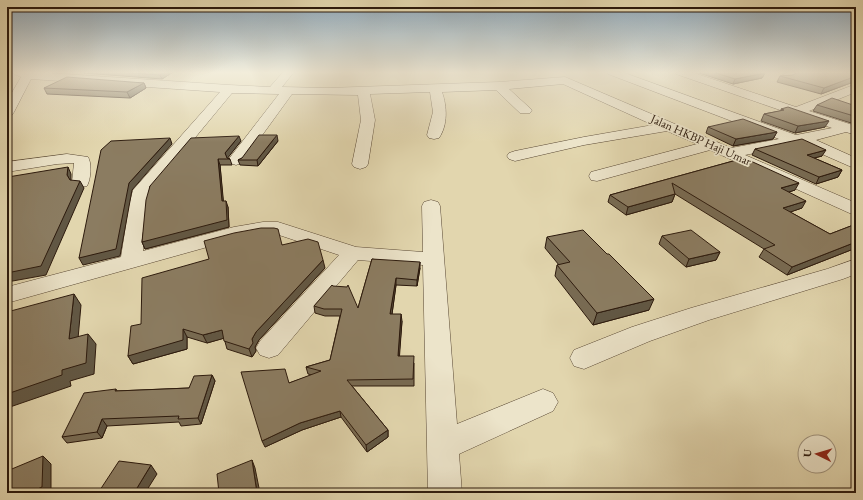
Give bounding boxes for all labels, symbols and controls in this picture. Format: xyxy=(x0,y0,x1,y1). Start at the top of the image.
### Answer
street label: Jalan HKBP Haji Umar xyxy=(647,110,754,169)
north arrow xyxy=(797,434,837,474)
text: U xyxy=(800,448,814,458)

